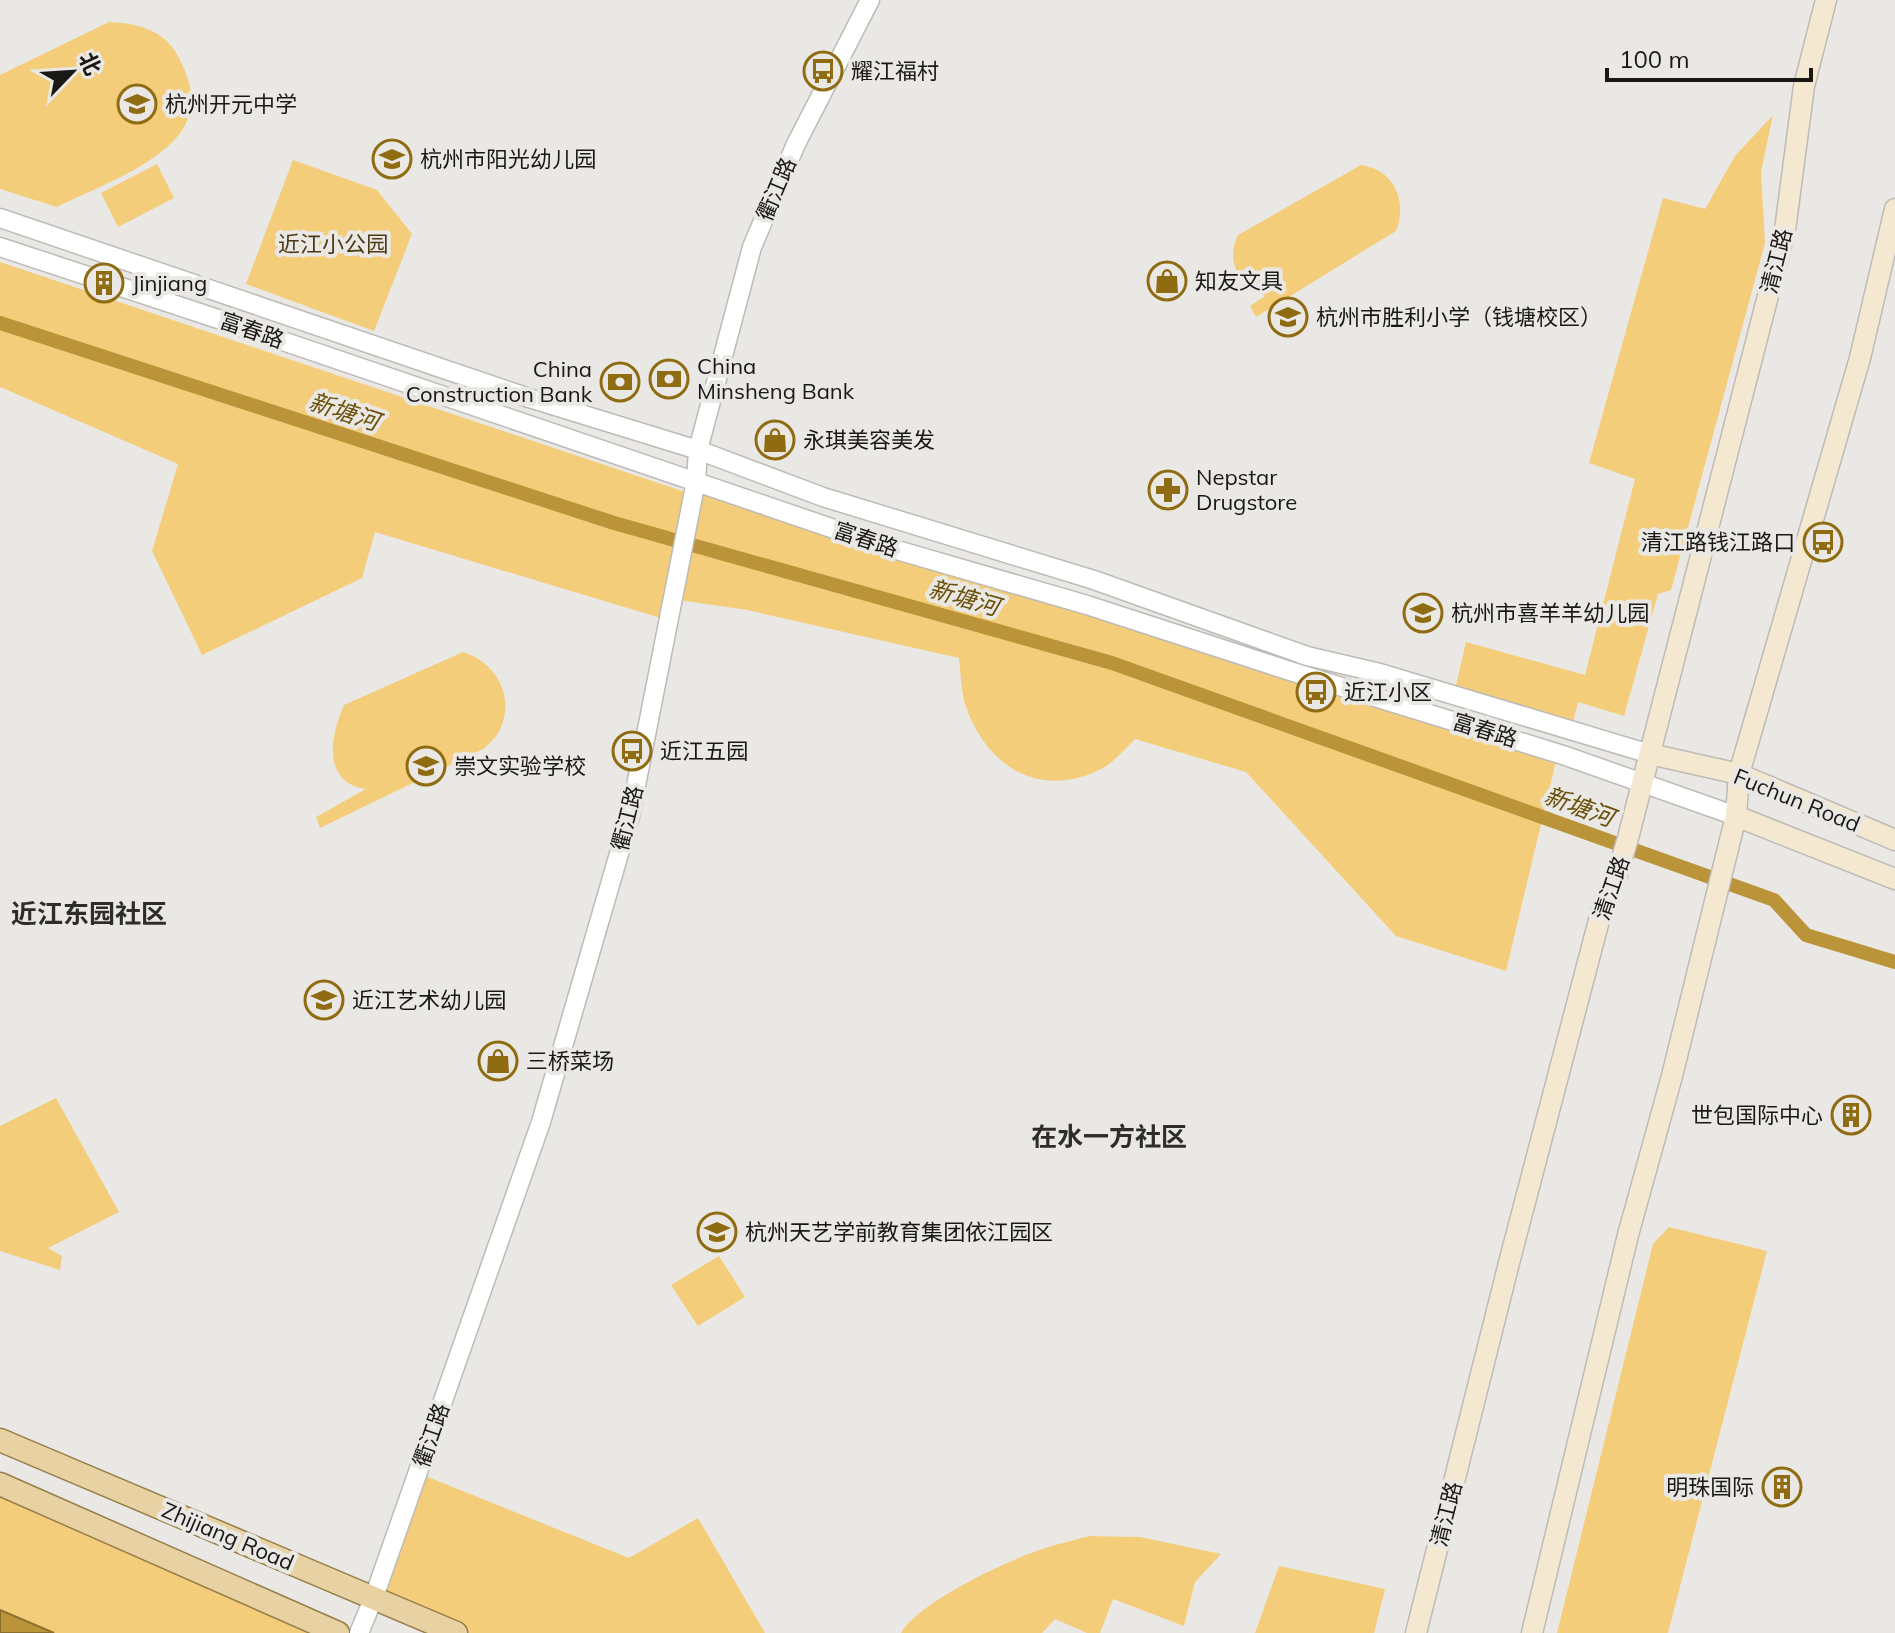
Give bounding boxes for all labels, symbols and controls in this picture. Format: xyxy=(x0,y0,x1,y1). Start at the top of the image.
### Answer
north arrow xyxy=(32,32,112,112)
scale bar xyxy=(1607,32,1811,82)
text: 100 m xyxy=(1619,44,1690,74)
text: 北 xyxy=(73,48,107,79)
bus stop icon: 耀江福村 xyxy=(802,50,844,92)
place label: 耀江福村 xyxy=(851,57,939,85)
school or university icon: 杭州开元中学 xyxy=(116,83,158,125)
place label: 杭州开元中学 xyxy=(165,90,297,118)
school or university icon: 杭州市阳光幼儿园 xyxy=(371,138,413,180)
place label: 杭州市阳光幼儿园 xyxy=(420,145,596,173)
street label: 衢江路 xyxy=(750,153,802,225)
street label: 清江路 xyxy=(1754,226,1798,296)
park label: 近江小公园 xyxy=(278,230,388,258)
shop icon: 知友文具 xyxy=(1146,260,1188,302)
building icon: Jinjiang xyxy=(83,262,125,304)
place label: 知友文具 xyxy=(1195,267,1283,295)
place label: Jinjiang xyxy=(132,269,207,297)
school or university icon: 杭州市胜利小学（钱塘校区） xyxy=(1267,296,1309,338)
place label: 杭州市胜利小学（钱塘校区） xyxy=(1316,303,1602,331)
street label: 富春路 xyxy=(216,306,288,354)
place label: China Minsheng Bank xyxy=(697,352,855,405)
place label: China Construction Bank xyxy=(406,355,593,408)
bank icon: China Minsheng Bank xyxy=(648,358,690,400)
bank icon: China Construction Bank xyxy=(599,361,641,403)
water label: 新塘河 xyxy=(305,386,387,438)
shop icon: 永琪美容美发 xyxy=(754,419,796,461)
place label: 永琪美容美发 xyxy=(803,426,935,454)
place label: Nepstar Drugstore xyxy=(1196,463,1297,516)
pharmacy icon: Nepstar Drugstore xyxy=(1147,469,1189,511)
street label: 富春路 xyxy=(830,515,902,563)
bus stop icon: 清江路钱江路口 xyxy=(1802,521,1844,563)
place label: 清江路钱江路口 xyxy=(1641,528,1795,556)
water label: 新塘河 xyxy=(926,573,1007,622)
school or university icon: 杭州市喜羊羊幼儿园 xyxy=(1402,592,1444,634)
place label: 杭州市喜羊羊幼儿园 xyxy=(1451,599,1649,627)
bus stop icon: 近江小区 xyxy=(1295,671,1337,713)
place label: 近江小区 xyxy=(1344,678,1432,706)
street label: 富春路 xyxy=(1449,707,1521,753)
bus stop icon: 近江五园 xyxy=(611,730,653,772)
place label: 近江五园 xyxy=(660,737,748,765)
school or university icon: 崇文实验学校 xyxy=(405,745,447,787)
place label: 崇文实验学校 xyxy=(454,752,586,780)
street label: Fuchun Road xyxy=(1730,762,1864,838)
water label: 新塘河 xyxy=(1540,780,1622,834)
street label: 衢江路 xyxy=(605,783,649,853)
street label: 清江路 xyxy=(1587,852,1635,924)
district label: 近江东园社区 xyxy=(11,897,167,930)
school or university icon: 近江艺术幼儿园 xyxy=(303,979,345,1021)
place label: 近江艺术幼儿园 xyxy=(352,986,506,1014)
shop icon: 三桥菜场 xyxy=(477,1040,519,1082)
place label: 三桥菜场 xyxy=(526,1047,614,1075)
building icon: 世包国际中心 xyxy=(1830,1094,1872,1136)
place label: 世包国际中心 xyxy=(1691,1101,1823,1129)
district label: 在水一方社区 xyxy=(1031,1120,1187,1153)
school or university icon: 杭州天艺学前教育集团依江园区 xyxy=(696,1211,738,1253)
place label: 杭州天艺学前教育集团依江园区 xyxy=(745,1218,1053,1246)
street label: 衢江路 xyxy=(407,1399,455,1471)
building icon: 明珠国际 xyxy=(1761,1466,1803,1508)
place label: 明珠国际 xyxy=(1666,1473,1754,1501)
street label: 清江路 xyxy=(1424,1479,1468,1549)
street label: Zhijiang Road xyxy=(158,1496,298,1576)

